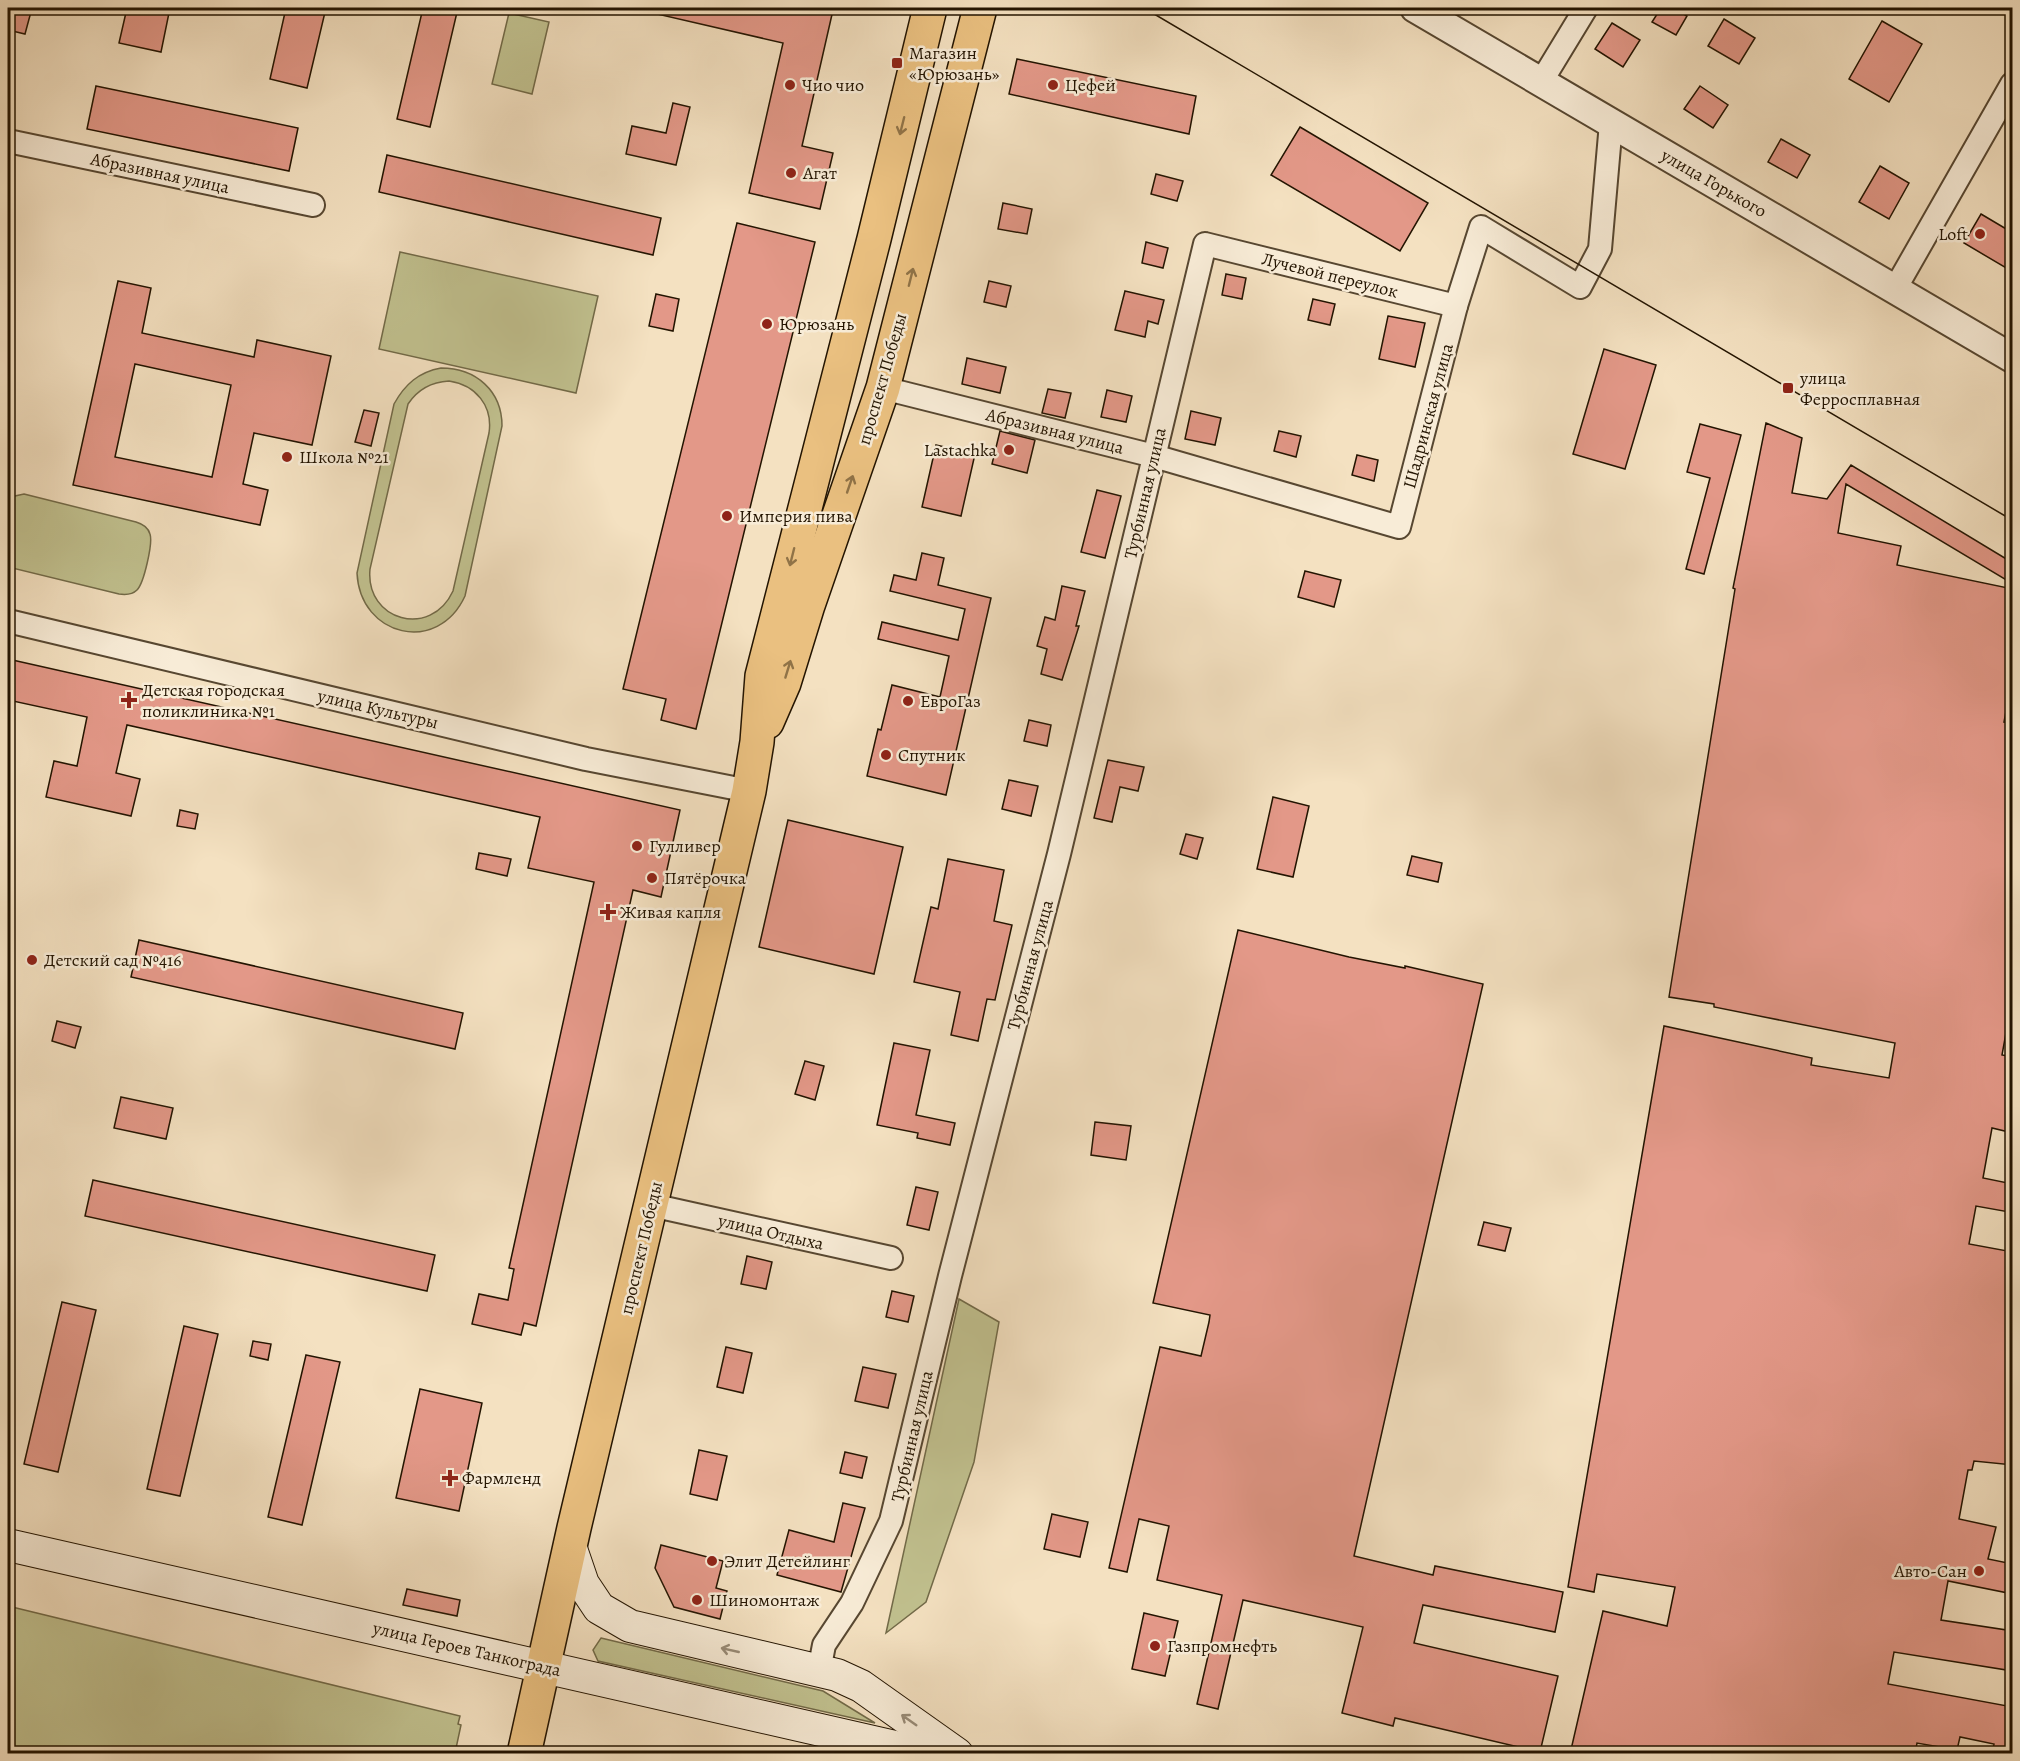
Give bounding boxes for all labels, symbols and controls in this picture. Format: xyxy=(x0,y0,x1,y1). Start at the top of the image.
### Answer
place label: Магазин «Юрюзань» xyxy=(909,41,1000,86)
marker: Магазин «Юрюзань» xyxy=(890,56,904,70)
place label: Чио чио xyxy=(802,73,864,97)
place label: Цефей xyxy=(1065,73,1116,97)
marker: Чио чио xyxy=(783,78,797,92)
marker: Цефей xyxy=(1046,78,1060,92)
one-way arrow xyxy=(896,116,908,135)
street label: улица Горького xyxy=(1656,143,1771,223)
street label: Абразивная улица xyxy=(87,146,232,200)
place label: Агат xyxy=(802,161,837,185)
marker: Агат xyxy=(784,166,798,180)
place label: Loft xyxy=(1938,222,1968,246)
marker: Loft xyxy=(1973,227,1987,241)
street label: Лучевой переулок xyxy=(1259,246,1401,304)
one-way arrow xyxy=(906,268,918,287)
street label: проспект Победы xyxy=(852,310,912,448)
place label: Юрюзань xyxy=(779,312,854,336)
marker: Юрюзань xyxy=(760,317,774,331)
street label: Шадринская улица xyxy=(1397,340,1459,491)
place label: улица Ферросплавная xyxy=(1799,366,1920,411)
marker: улица Ферросплавная xyxy=(1781,381,1795,395)
street label: Абразивная улица xyxy=(983,402,1127,460)
street label: Турбинная улица xyxy=(1118,424,1172,561)
place label: Lastachka xyxy=(924,438,998,462)
marker: Lastachka xyxy=(1002,443,1016,457)
place label: Школа №21 xyxy=(299,445,389,469)
marker: Школа №21 xyxy=(280,450,294,464)
one-way arrow xyxy=(845,475,856,494)
place label: Империя пива xyxy=(739,504,853,528)
marker: Империя пива xyxy=(720,509,734,523)
one-way arrow xyxy=(786,548,798,567)
one-way arrow xyxy=(784,660,795,679)
place label: Детская городская поликлиника №1 xyxy=(142,678,285,723)
street label: улица Культуры xyxy=(314,683,441,735)
place label: ЕвроГаз xyxy=(920,689,981,713)
marker: Детская городская поликлиника №1 xyxy=(120,691,138,709)
marker: ЕвроГаз xyxy=(901,694,915,708)
place label: Спутник xyxy=(898,743,966,767)
marker: Спутник xyxy=(879,748,893,762)
place label: Гулливер xyxy=(649,834,721,858)
marker: Гулливер xyxy=(630,839,644,853)
place label: Пятёрочка xyxy=(664,866,747,890)
marker: Пятёрочка xyxy=(645,871,659,885)
street label: Турбинная улица xyxy=(1001,896,1059,1033)
place label: Живая капля xyxy=(620,900,721,924)
marker: Живая капля xyxy=(601,905,615,919)
place label: Детский сад №416 xyxy=(44,948,182,972)
marker: Детский сад №416 xyxy=(25,953,39,967)
street label: проспект Победы xyxy=(614,1179,668,1317)
street label: улица Отдыха xyxy=(715,1208,827,1256)
street label: Турбинная улица xyxy=(885,1367,939,1504)
place label: Фармленд xyxy=(462,1466,541,1490)
marker: Фармленд xyxy=(443,1471,457,1485)
place label: Элит Детейлинг xyxy=(724,1549,851,1573)
marker: Элит Детейлинг xyxy=(705,1554,719,1568)
place label: Авто-Сан xyxy=(1893,1559,1967,1583)
marker: Авто-Сан xyxy=(1972,1564,1986,1578)
place label: Шиномонтаж xyxy=(709,1588,820,1612)
marker: Шиномонтаж xyxy=(690,1593,704,1607)
street label: улица Героев Танкограда xyxy=(370,1615,564,1682)
place label: Газпромнефть xyxy=(1167,1634,1277,1658)
marker: Газпромнефть xyxy=(1148,1639,1162,1653)
one-way arrow xyxy=(721,1644,740,1655)
one-way arrow xyxy=(901,1714,918,1726)

